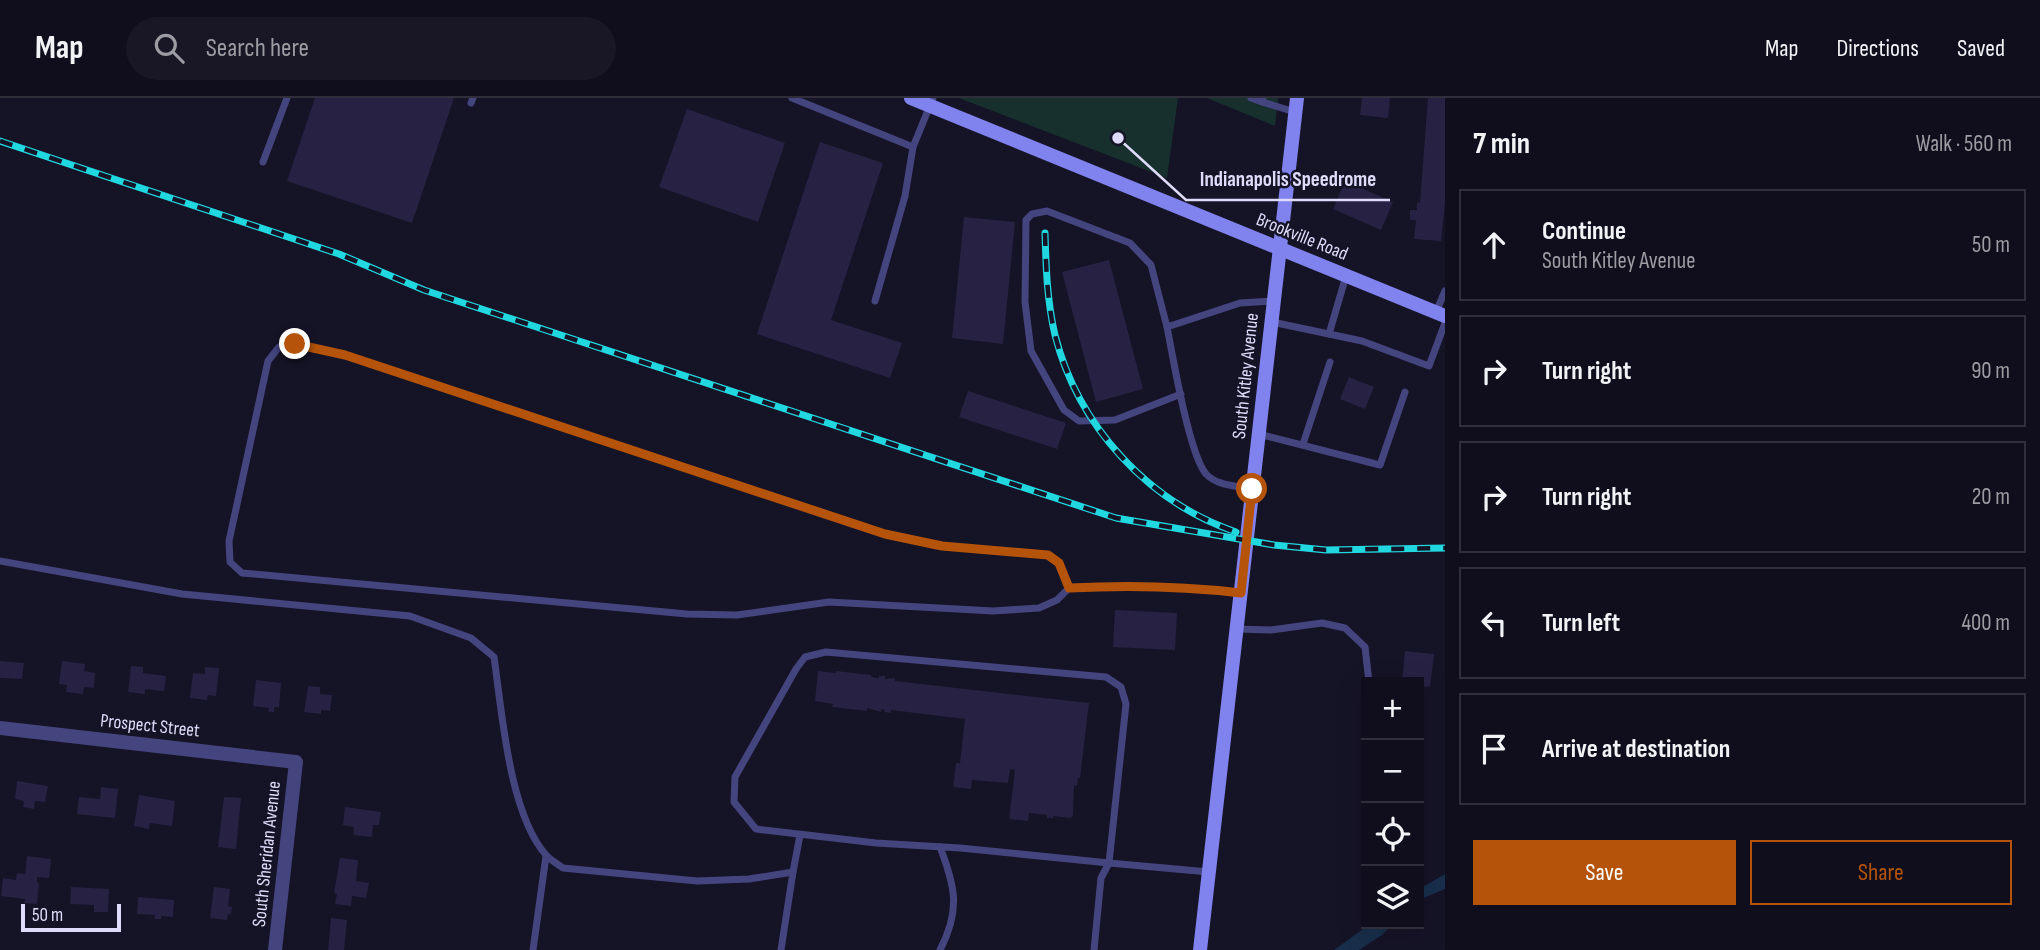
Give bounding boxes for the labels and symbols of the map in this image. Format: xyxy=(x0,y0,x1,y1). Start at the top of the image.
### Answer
callout: Indianapolis Speedrome xyxy=(1186,158,1390,200)
text: Indianapolis Speedrome xyxy=(1200,167,1376,192)
street label: Brookville Road xyxy=(1253,208,1351,266)
street label: South Kitley Avenue xyxy=(1228,312,1264,440)
route end xyxy=(279,328,310,359)
route start xyxy=(1236,473,1267,504)
street label: Prospect Street xyxy=(99,709,201,743)
street label: South Sheridan Avenue xyxy=(248,780,286,928)
scale bar xyxy=(21,901,121,933)

